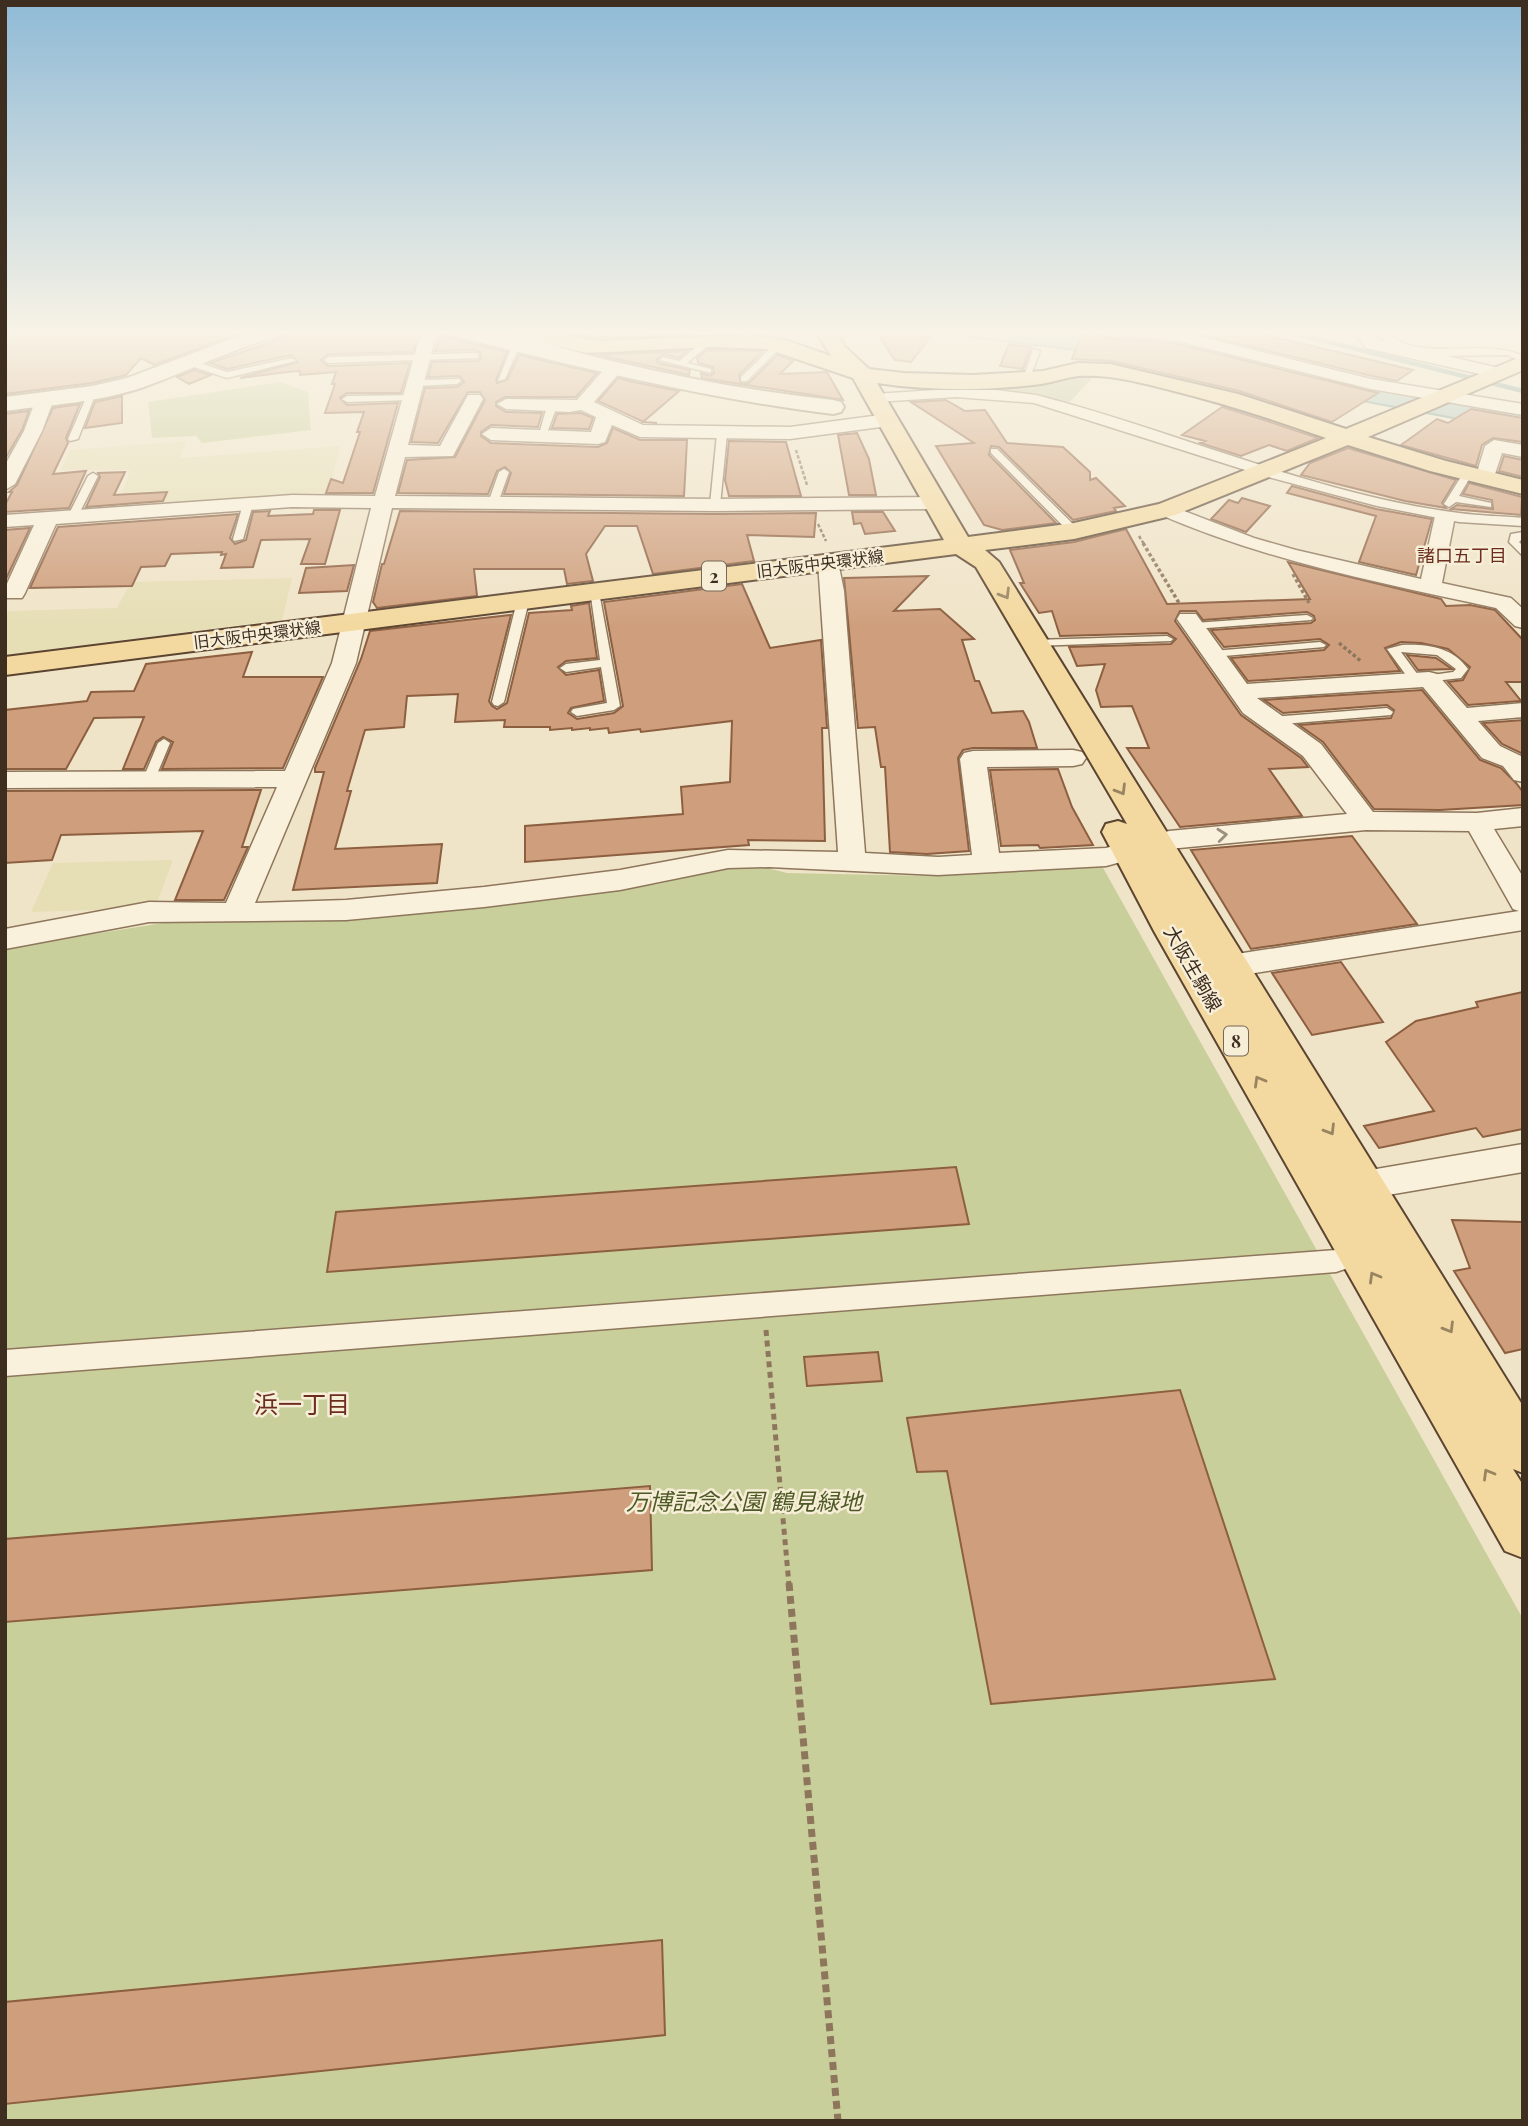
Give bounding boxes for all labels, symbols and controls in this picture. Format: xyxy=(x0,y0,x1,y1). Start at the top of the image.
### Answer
district label: 諸口五丁目 xyxy=(1417,543,1507,567)
street label: 旧大阪中央環状線 xyxy=(755,545,885,581)
road number: 2 xyxy=(702,562,726,590)
one-way arrow xyxy=(997,587,1010,600)
street label: 旧大阪中央環状線 xyxy=(192,616,322,652)
one-way arrow xyxy=(1113,782,1126,795)
one-way arrow xyxy=(1216,828,1228,843)
street label: 大阪生駒線 xyxy=(1159,920,1229,1016)
road number: 8 xyxy=(1224,1026,1248,1056)
one-way arrow xyxy=(1255,1076,1268,1089)
one-way arrow xyxy=(1321,1123,1334,1136)
one-way arrow xyxy=(1369,1272,1382,1285)
one-way arrow xyxy=(1441,1321,1454,1334)
district label: 浜一丁目 xyxy=(254,1387,350,1419)
one-way arrow xyxy=(1484,1469,1497,1482)
park label: 万博記念公園 鶴見緑地 xyxy=(626,1485,864,1516)

